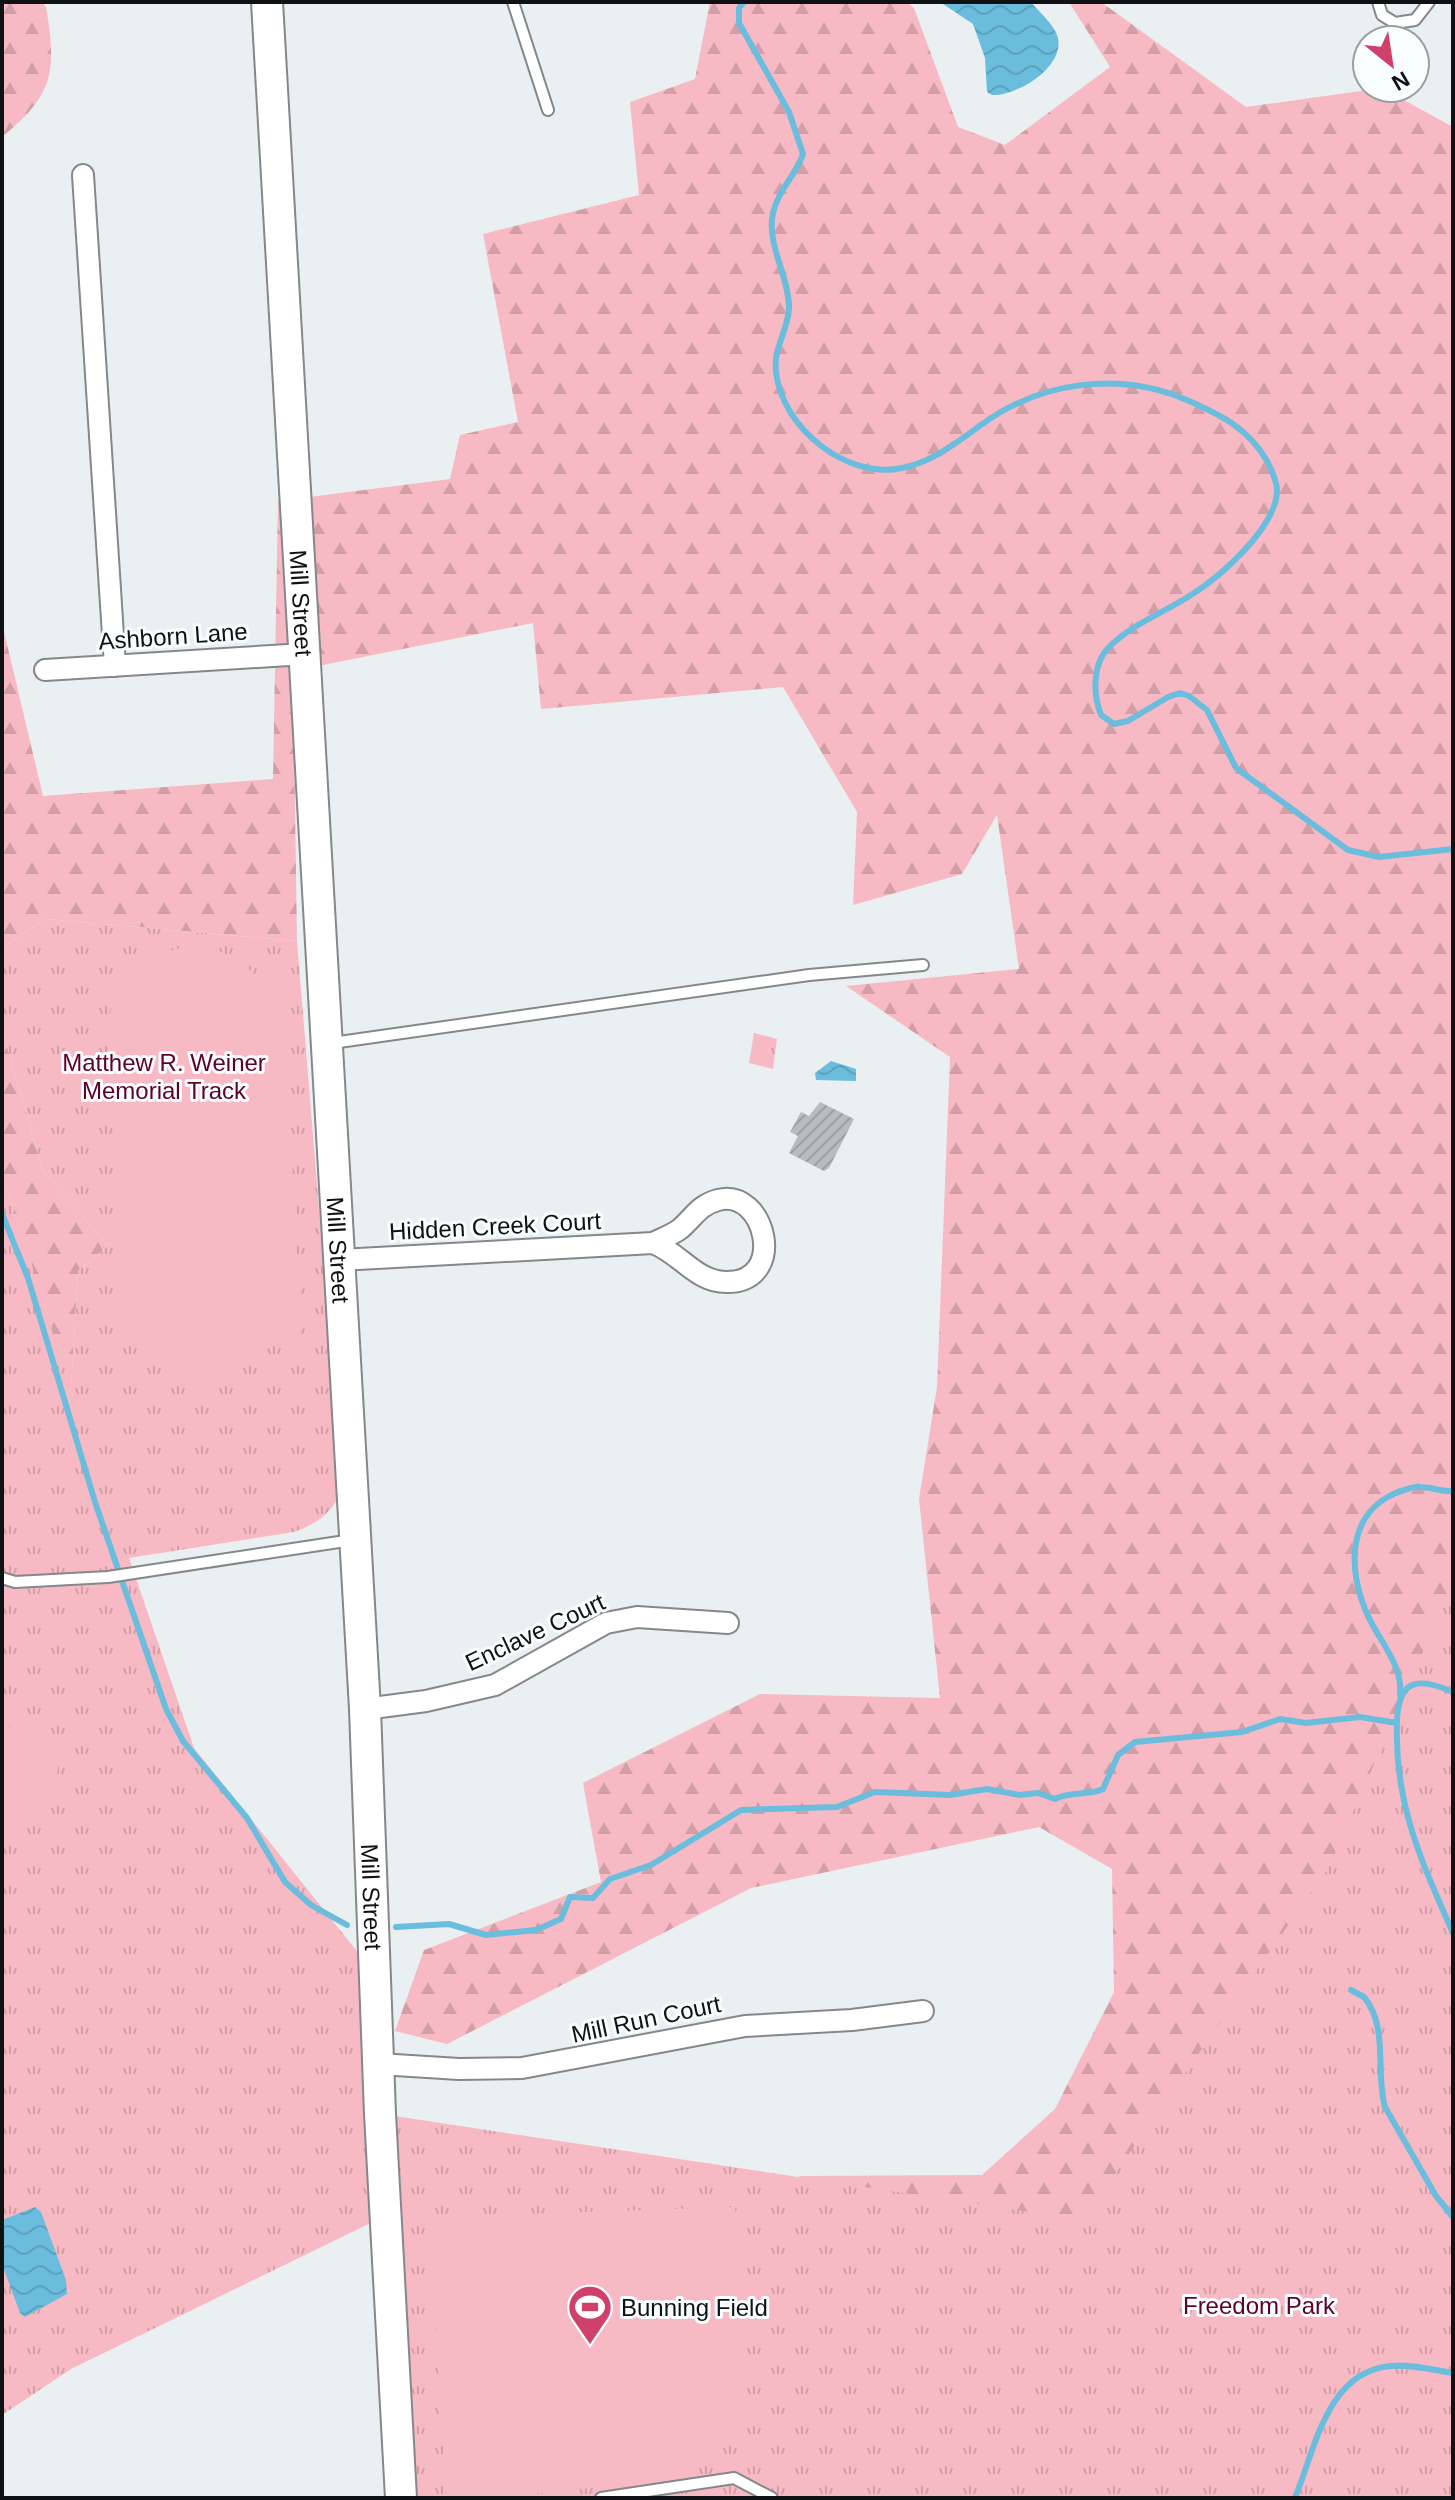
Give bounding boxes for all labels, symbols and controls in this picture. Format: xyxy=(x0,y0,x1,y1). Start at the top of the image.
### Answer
north arrow xyxy=(1351,24,1431,104)
text: N xyxy=(1388,66,1414,96)
street label: Mill Street xyxy=(285,549,318,657)
street label: Ashborn Lane xyxy=(98,617,248,655)
park label: Matthew R. Weiner Memorial Track xyxy=(62,1049,266,1104)
street label: Mill Street xyxy=(322,1196,355,1304)
street label: Hidden Creek Court xyxy=(388,1207,602,1245)
street label: Enclave Court xyxy=(461,1588,609,1676)
street label: Mill Street xyxy=(356,1843,387,1951)
street label: Mill Run Court xyxy=(569,1990,723,2048)
sports icon: Bunning Field xyxy=(566,2283,614,2346)
park label: Freedom Park xyxy=(1183,2292,1336,2319)
place label: Bunning Field xyxy=(621,2294,768,2321)

